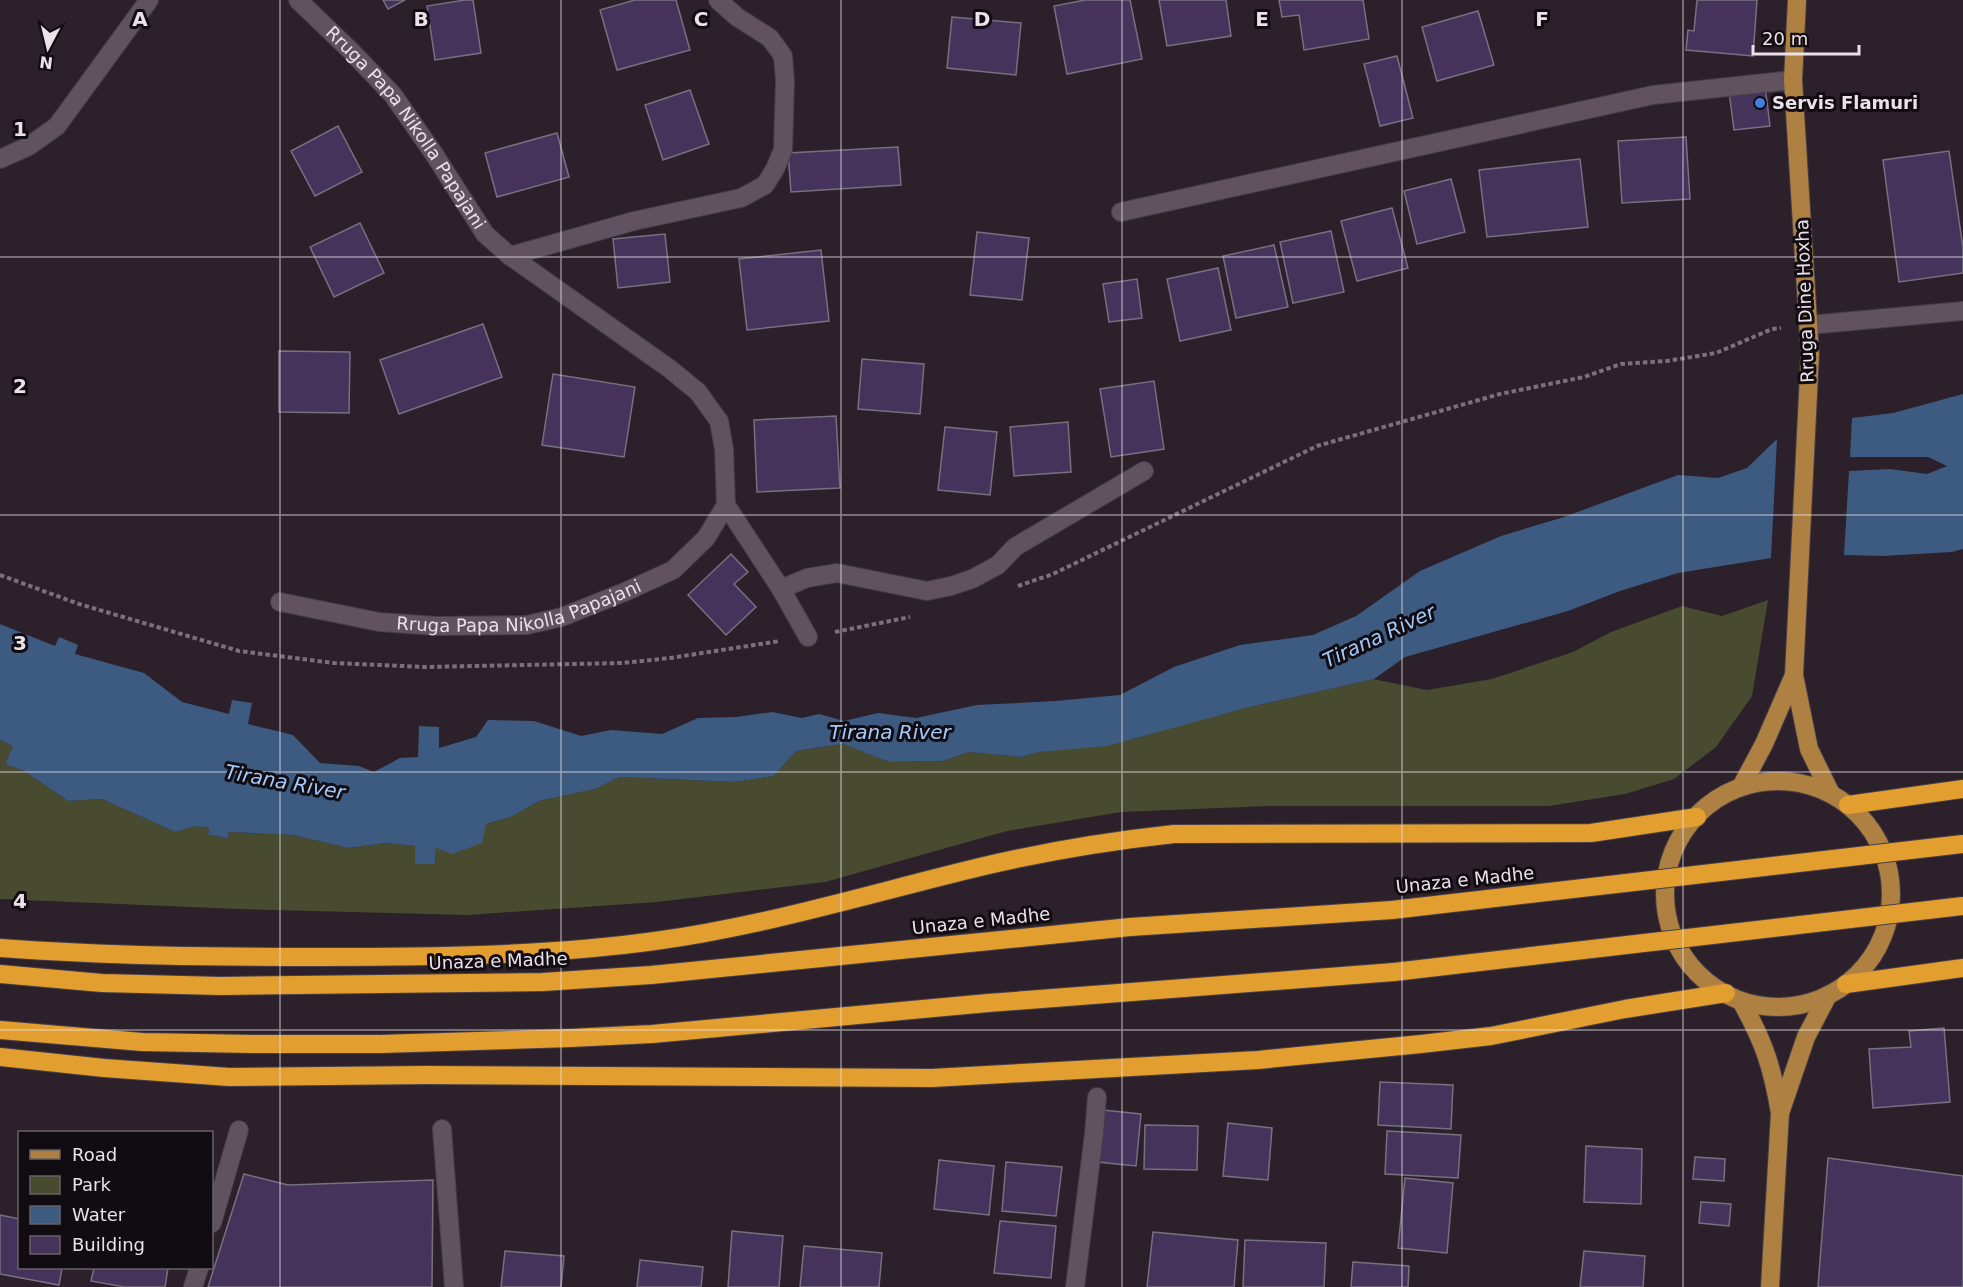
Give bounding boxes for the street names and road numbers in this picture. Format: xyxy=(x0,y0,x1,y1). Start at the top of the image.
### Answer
street label: Rruga Papa Nikolla Papajani xyxy=(322,22,490,233)
street label: Rruga Dine Hoxha xyxy=(1791,219,1818,383)
street label: Rruga Papa Nikolla Papajani xyxy=(396,575,644,636)
street label: Unaza e Madhe xyxy=(1395,862,1535,897)
street label: Unaza e Madhe xyxy=(911,903,1051,938)
street label: Unaza e Madhe xyxy=(428,948,568,973)

